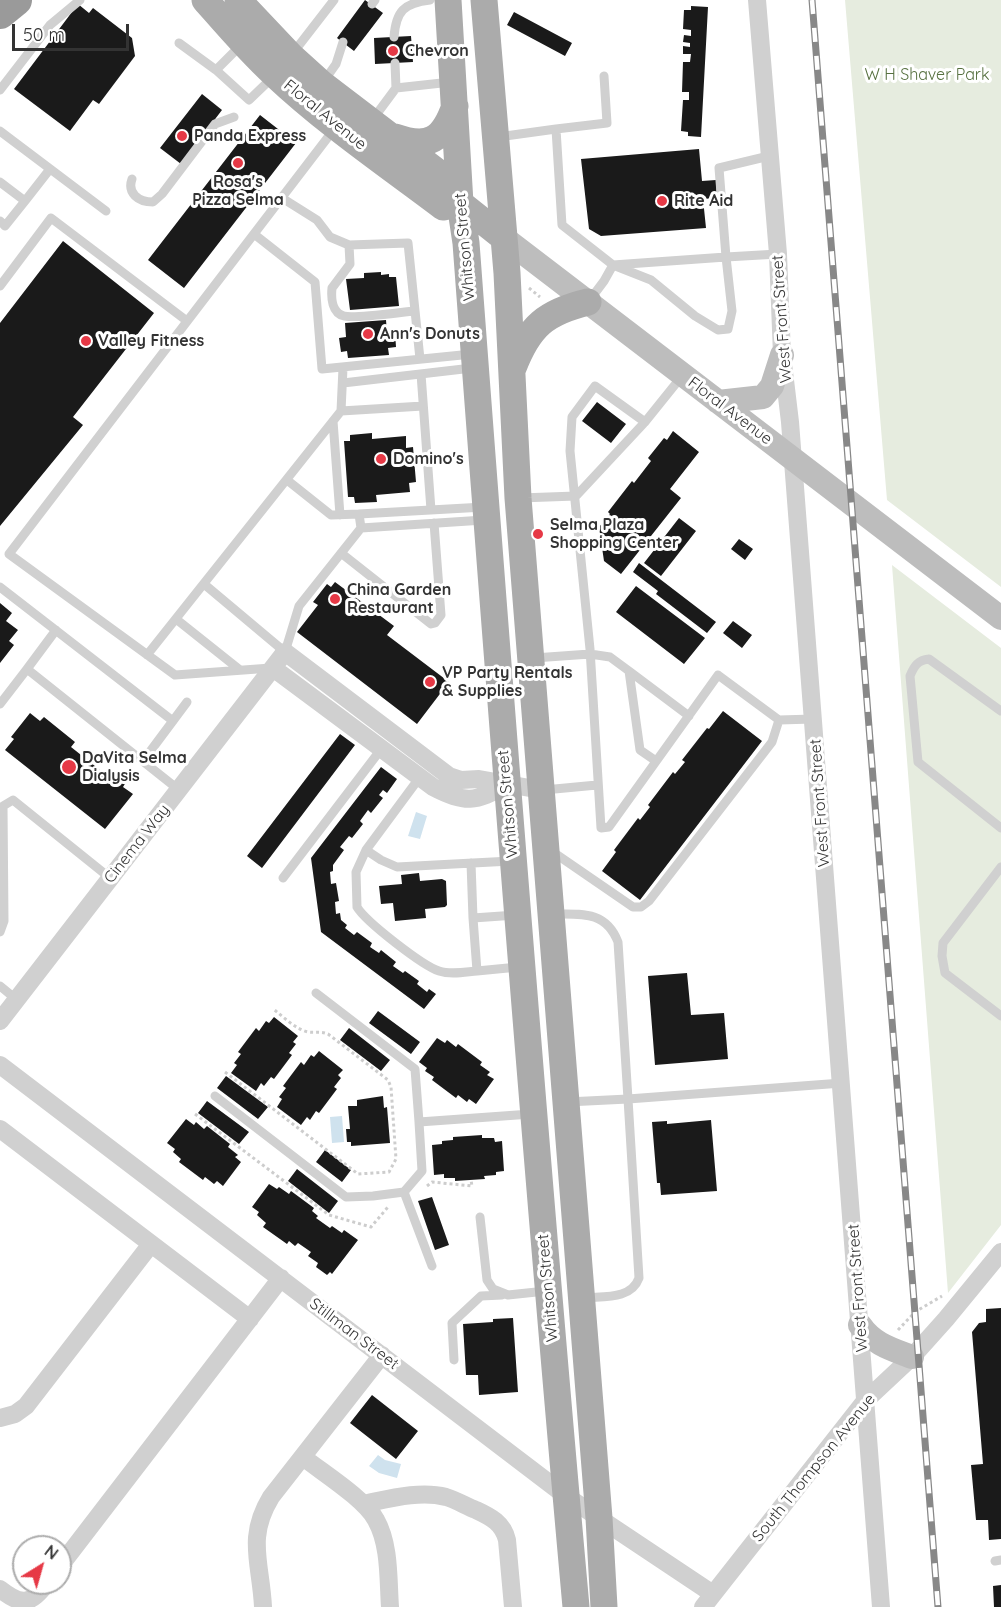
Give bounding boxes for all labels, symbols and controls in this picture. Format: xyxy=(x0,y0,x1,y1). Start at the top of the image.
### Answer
scale bar xyxy=(15,12,132,50)
text: 50 m xyxy=(23,23,65,46)
place label: Chevron xyxy=(405,41,469,61)
marker: Chevron xyxy=(386,44,400,58)
park label: W H Shaver Park xyxy=(864,65,990,85)
street label: Floral Avenue xyxy=(280,76,370,154)
place label: Panda Express xyxy=(194,126,306,146)
marker: Panda Express xyxy=(175,129,189,143)
marker: Rosa's Pizza Selma xyxy=(231,156,245,170)
place label: Rosa's Pizza Selma xyxy=(192,172,284,210)
place label: Rite Aid xyxy=(674,191,733,211)
street label: Whitson Street xyxy=(451,192,479,302)
marker: Rite Aid xyxy=(655,194,669,208)
street label: West Front Street xyxy=(768,254,796,384)
place label: Ann's Donuts xyxy=(380,324,480,344)
marker: Ann's Donuts xyxy=(361,327,375,341)
place label: Valley Fitness xyxy=(98,331,204,351)
marker: Valley Fitness xyxy=(79,334,93,348)
street label: Floral Avenue xyxy=(684,373,776,449)
place label: Domino's xyxy=(393,449,464,469)
marker: Domino's xyxy=(374,452,388,466)
place label: Selma Plaza Shopping Center xyxy=(550,515,679,553)
marker: Selma Plaza Shopping Center xyxy=(531,527,545,541)
place label: China Garden Restaurant xyxy=(347,580,451,618)
marker: China Garden Restaurant xyxy=(328,592,342,606)
place label: VP Party Rentals & Supplies xyxy=(442,663,572,701)
marker: VP Party Rentals & Supplies xyxy=(423,675,437,689)
street label: West Front Street xyxy=(806,738,834,868)
place label: DaVita Selma Dialysis xyxy=(82,748,187,786)
street label: Whitson Street xyxy=(494,749,522,859)
marker: DaVita Selma Dialysis xyxy=(60,758,78,776)
street label: Cinema Way xyxy=(100,801,174,887)
street label: West Front Street xyxy=(844,1223,872,1353)
street label: Whitson Street xyxy=(534,1233,562,1343)
street label: Stillman Street xyxy=(306,1294,402,1374)
street label: South Thompson Avenue xyxy=(748,1390,880,1546)
north arrow xyxy=(12,1535,72,1595)
text: N xyxy=(41,1541,62,1564)

